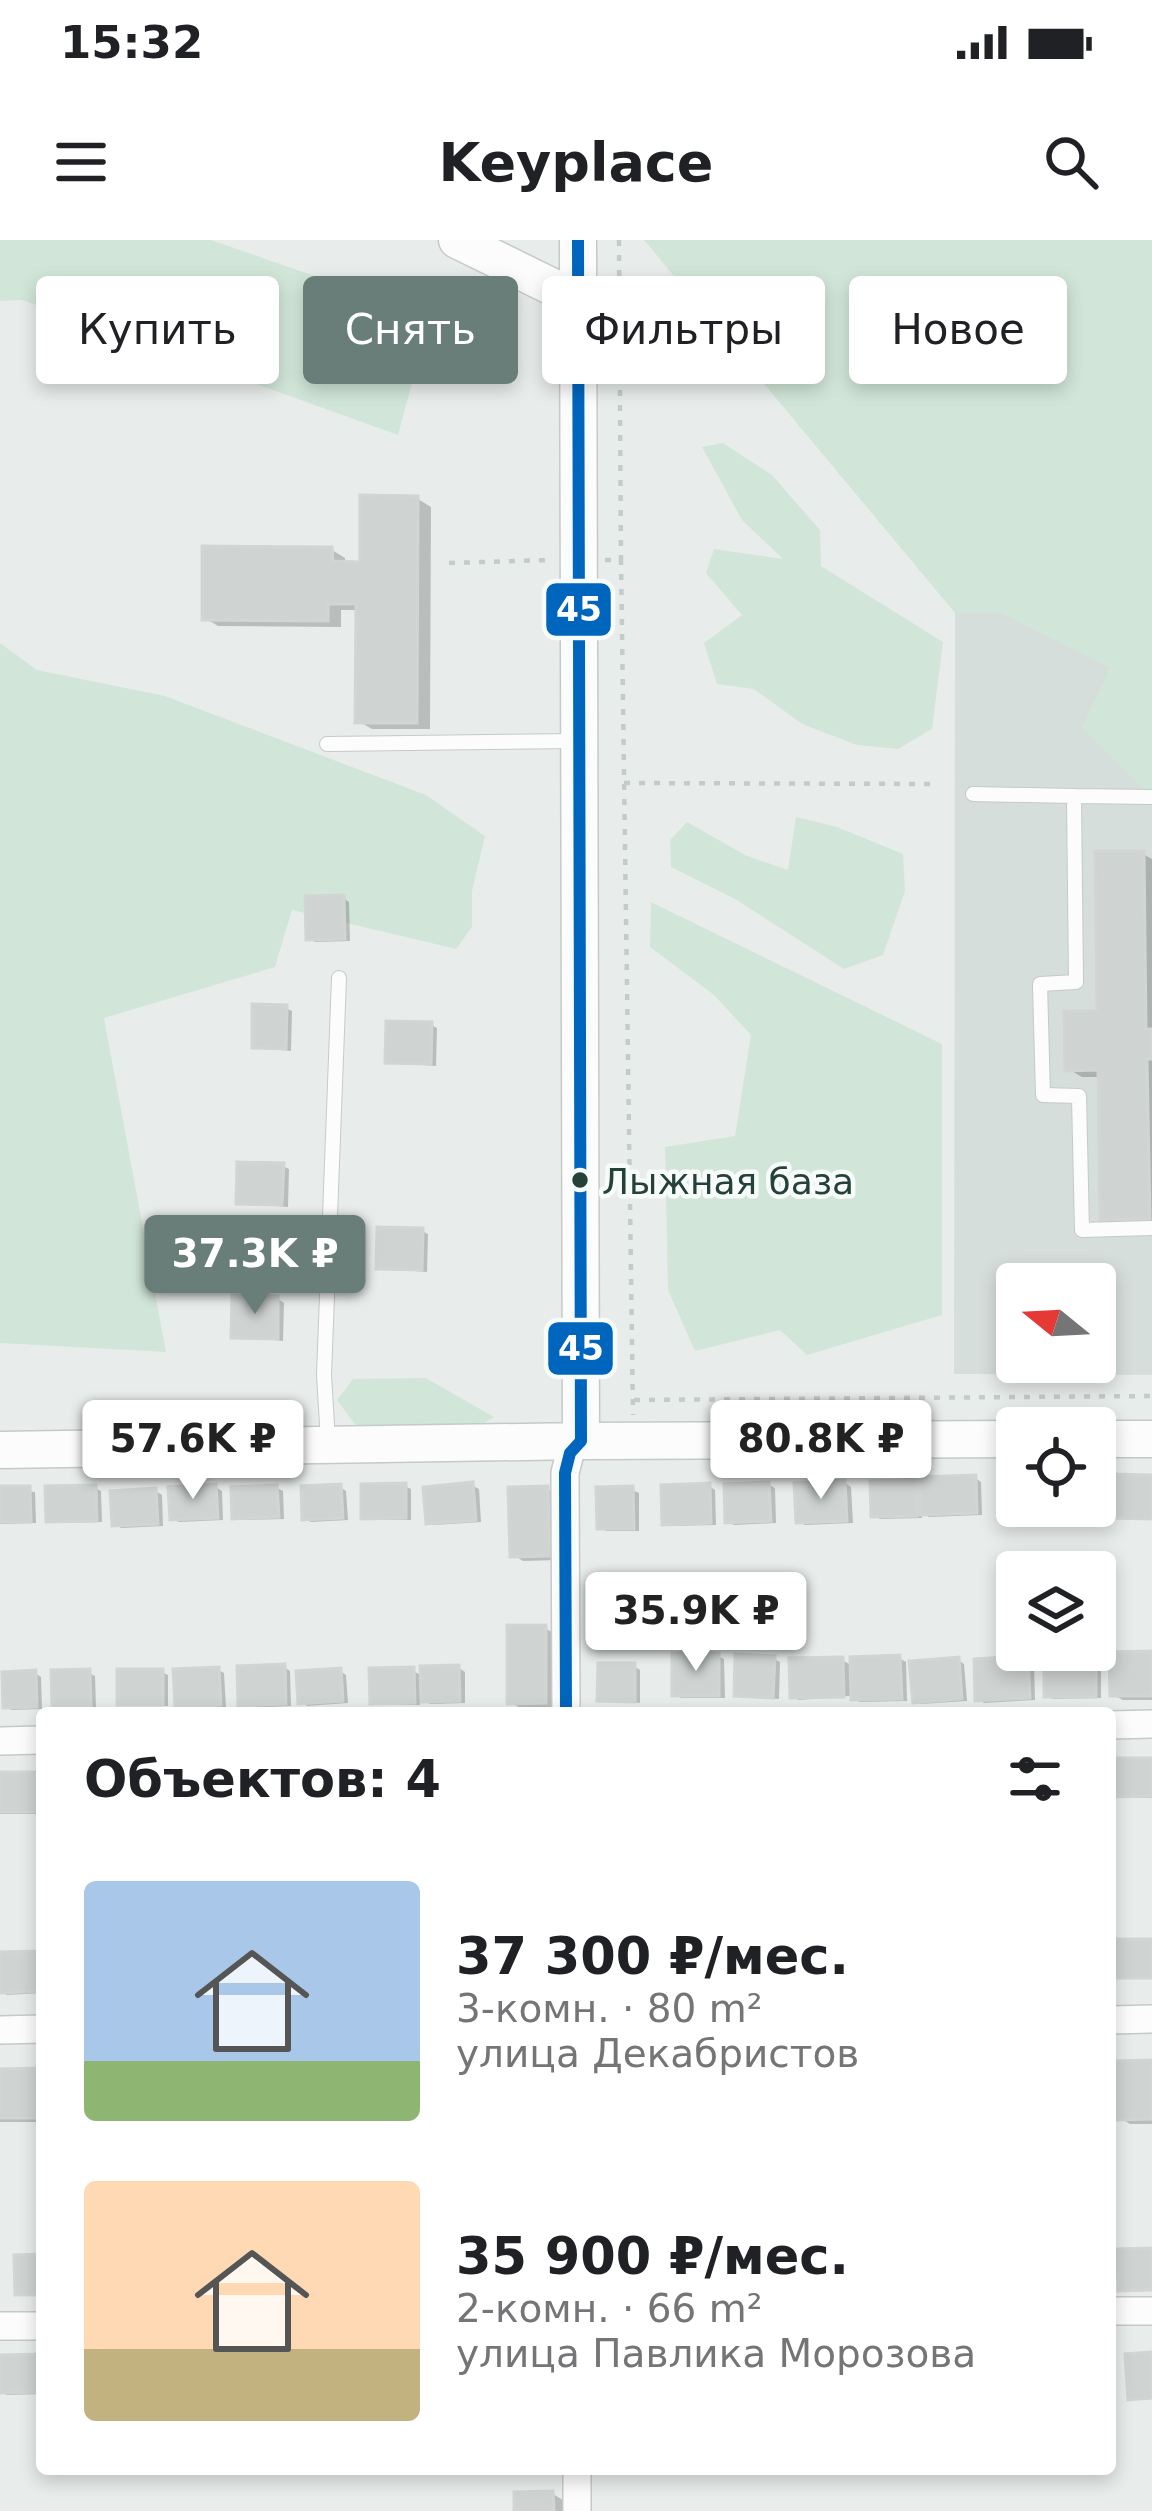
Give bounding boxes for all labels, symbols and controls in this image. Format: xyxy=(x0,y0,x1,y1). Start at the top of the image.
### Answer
text: 15:32 xyxy=(60,16,203,69)
icon: menu xyxy=(48,129,114,195)
icon: search xyxy=(1038,129,1104,195)
text: Keyplace xyxy=(439,131,713,194)
chip: Купить xyxy=(36,276,279,384)
chip: Снять xyxy=(303,276,518,384)
chip: Фильтры xyxy=(542,276,825,384)
chip: Новое xyxy=(849,276,1067,384)
line badge: 45 xyxy=(544,581,613,638)
text: 45 xyxy=(556,590,602,629)
place label: Лыжная база xyxy=(602,1161,854,1202)
marker: Лыжная база xyxy=(569,1169,591,1191)
pin: 37.3K ₽ xyxy=(144,1215,366,1317)
text: 37.3K ₽ xyxy=(171,1231,339,1276)
north arrow xyxy=(996,1263,1116,1383)
map controls xyxy=(996,1263,1116,1671)
line badge: 45 xyxy=(546,1320,615,1377)
text: 45 xyxy=(558,1329,604,1368)
pin: 57.6K ₽ xyxy=(82,1400,304,1502)
pin: 80.8K ₽ xyxy=(710,1400,932,1502)
button: locate xyxy=(996,1407,1116,1527)
text: 57.6K ₽ xyxy=(109,1416,277,1461)
text: 80.8K ₽ xyxy=(737,1416,905,1461)
button: layers xyxy=(996,1551,1116,1671)
pin: 35.9K ₽ xyxy=(585,1572,807,1674)
text: 35.9K ₽ xyxy=(612,1588,780,1633)
icon: filters xyxy=(1002,1746,1068,1812)
text: Объектов: 4 xyxy=(84,1750,441,1809)
text: 37 300 ₽/мес. xyxy=(456,1927,849,1986)
icon: home xyxy=(180,1929,324,2073)
text: 3-комн. · 80 m² xyxy=(456,1986,762,2031)
text: улица Декабристов xyxy=(456,2031,859,2076)
text: 35 900 ₽/мес. xyxy=(456,2227,849,2286)
icon: home xyxy=(180,2229,324,2373)
text: 2-комн. · 66 m² xyxy=(456,2286,762,2331)
text: улица Павлика Морозова xyxy=(456,2331,976,2376)

